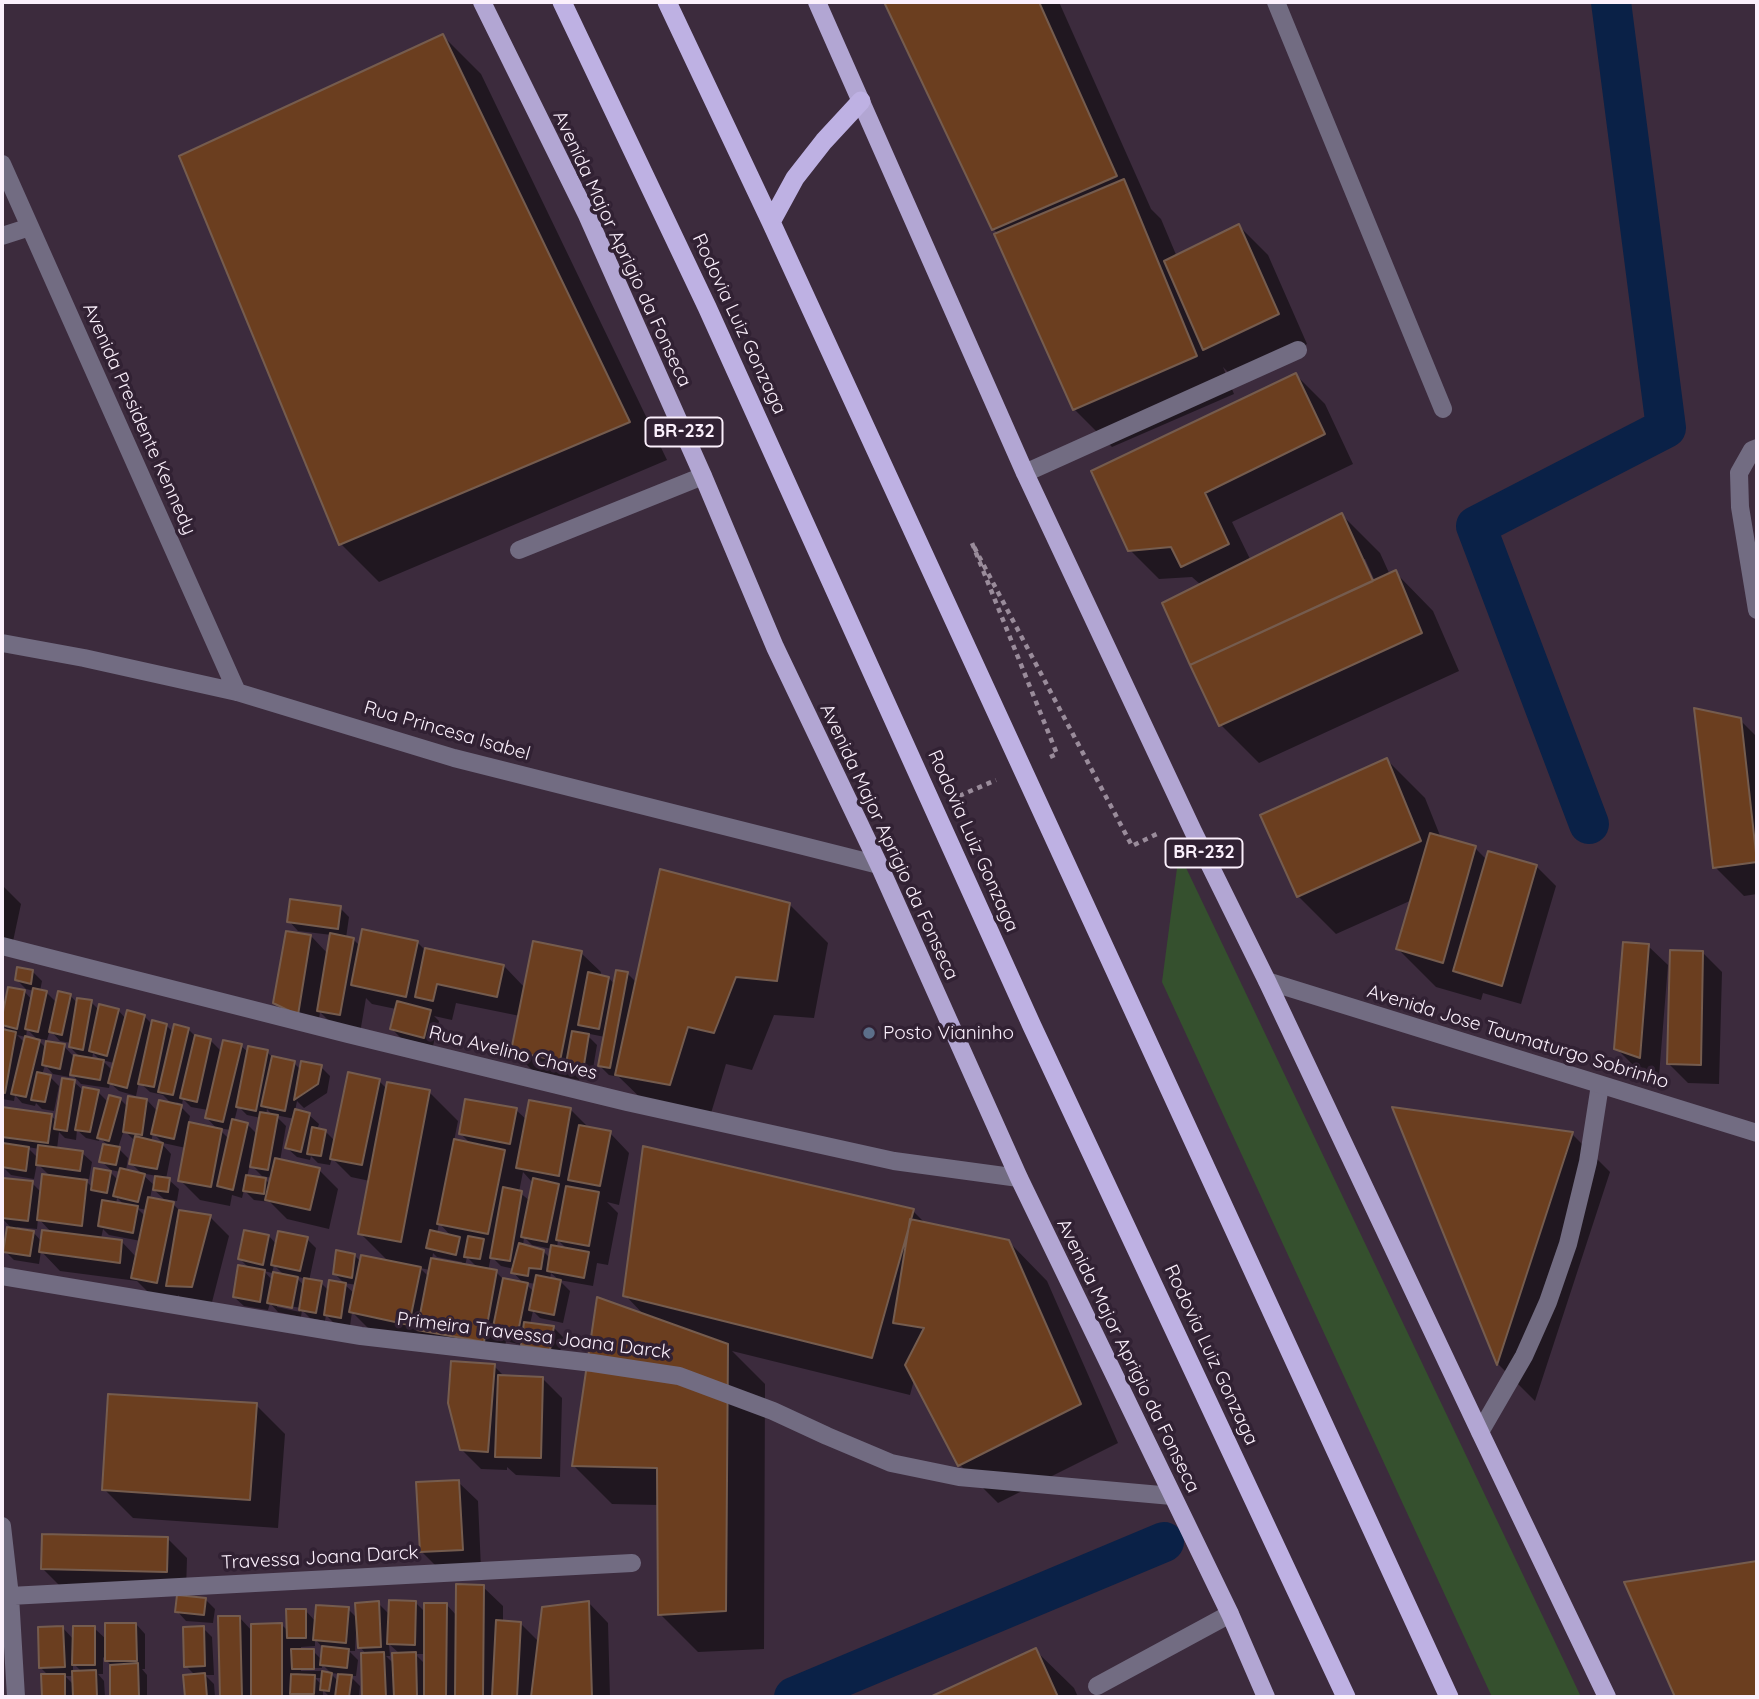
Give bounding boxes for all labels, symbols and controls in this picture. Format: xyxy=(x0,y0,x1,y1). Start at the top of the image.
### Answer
street label: Avenida Major Aprigio da Fonseca xyxy=(548,107,696,391)
street label: Rodovia Luiz Gonzaga xyxy=(687,230,791,418)
street label: Avenida Presidente Kennedy xyxy=(77,300,201,538)
road number: BR-232 xyxy=(646,418,722,446)
street label: Rua Princesa Isabel xyxy=(361,696,533,766)
street label: Avenida Major Aprigio da Fonseca xyxy=(815,700,963,984)
street label: Rodovia Luiz Gonzaga xyxy=(923,747,1023,935)
road number: BR-232 xyxy=(1166,838,1242,868)
street label: Avenida Jose Taumaturgo Sobrinho xyxy=(1364,980,1672,1094)
street label: Rua Avelino Chaves xyxy=(426,1021,600,1085)
place label: Posto Vianinho xyxy=(883,1022,1014,1044)
marker: Posto Vianinho xyxy=(861,1025,877,1041)
street label: Avenida Major Aprigio da Fonseca xyxy=(1052,1215,1204,1497)
street label: Rodovia Luiz Gonzaga xyxy=(1159,1261,1263,1449)
street label: Primeira Travessa Joana Darck xyxy=(395,1308,673,1364)
street label: Travessa Joana Darck xyxy=(221,1541,419,1575)

